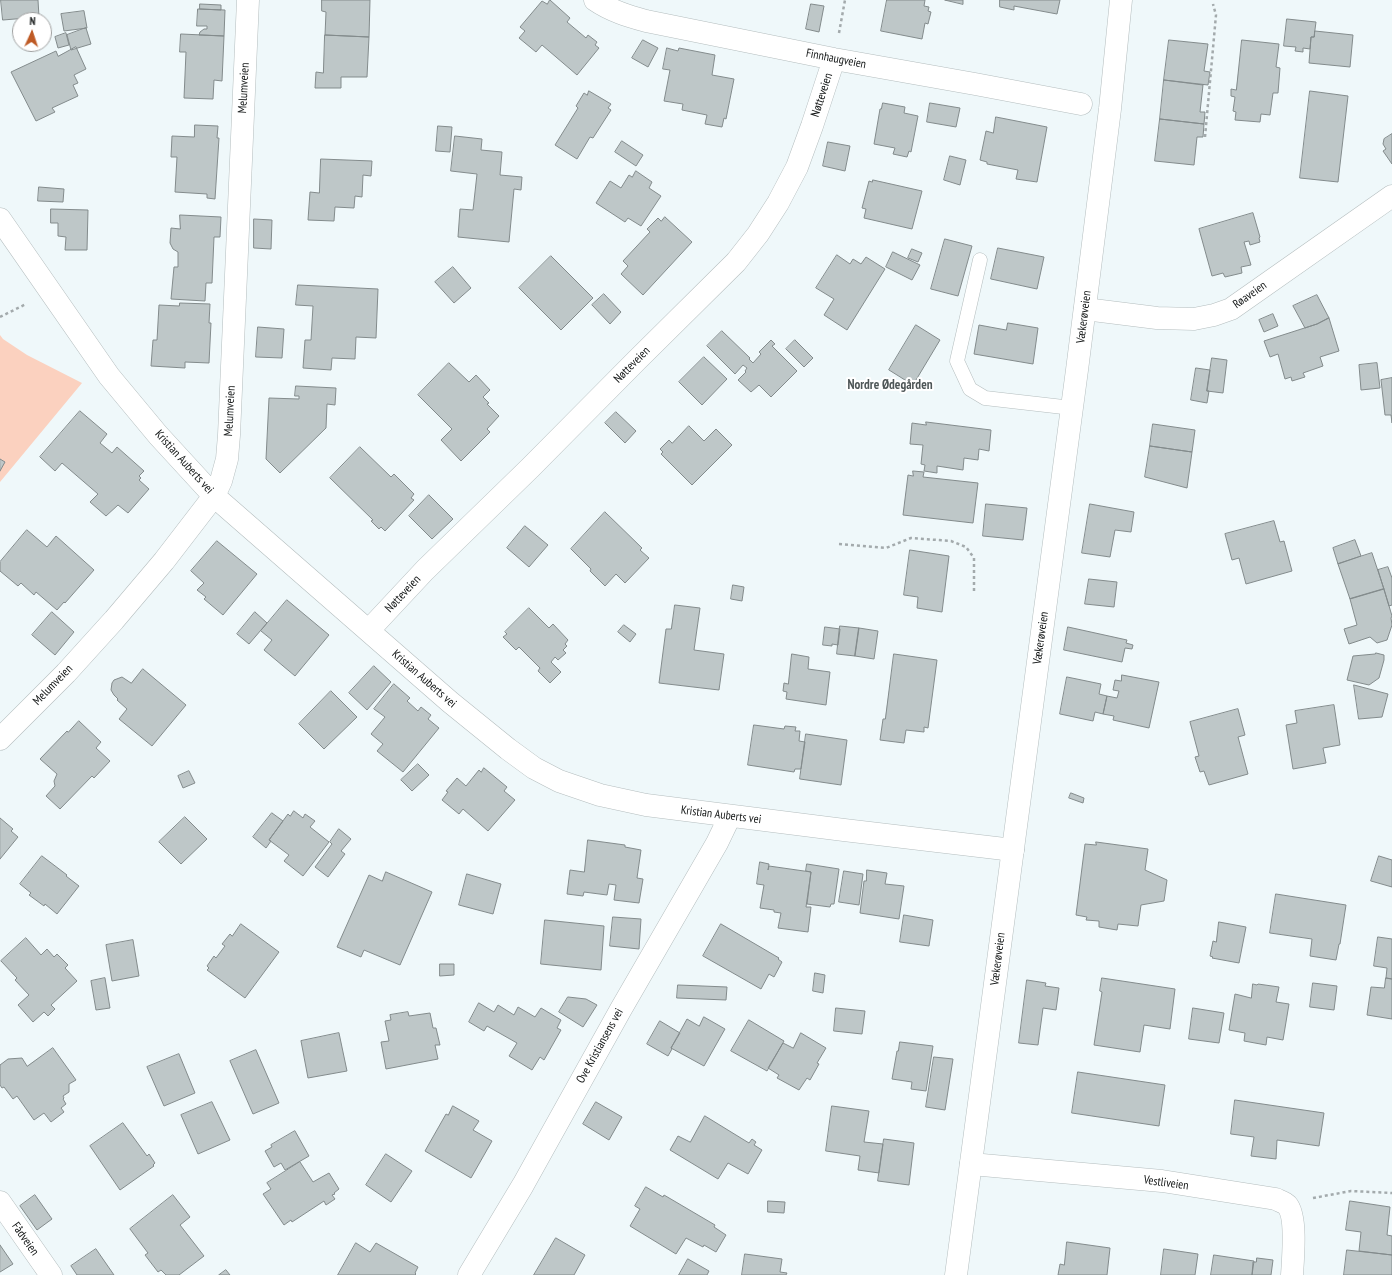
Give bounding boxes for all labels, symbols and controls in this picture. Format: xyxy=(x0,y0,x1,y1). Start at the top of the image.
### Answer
north arrow xyxy=(12,12,52,52)
text: N xyxy=(29,14,36,28)
street label: Finnhaugveien xyxy=(805,46,867,72)
street label: Melumveien xyxy=(235,62,253,114)
street label: Nøtteveien xyxy=(808,71,836,119)
street label: Røaveien xyxy=(1230,278,1270,312)
street label: Vækerøveien xyxy=(1074,290,1094,344)
street label: Nøtteveien xyxy=(611,344,653,386)
district label: Nordre Ødegården xyxy=(847,377,933,393)
street label: Melumveien xyxy=(221,385,239,437)
street label: Kristian Auberts vei xyxy=(152,427,216,497)
street label: Nøtteveien xyxy=(382,572,424,616)
street label: Vækerøveien xyxy=(1030,611,1052,665)
street label: Kristian Auberts vei xyxy=(389,647,459,711)
street label: Melumveien xyxy=(30,662,76,708)
street label: Kristian Auberts vei xyxy=(680,803,762,827)
street label: Vækerøveien xyxy=(988,932,1008,986)
street label: Ove Kristiansens vei xyxy=(574,1006,626,1086)
street label: Vestliveien xyxy=(1143,1173,1189,1193)
street label: Fådveien xyxy=(8,1220,42,1258)

